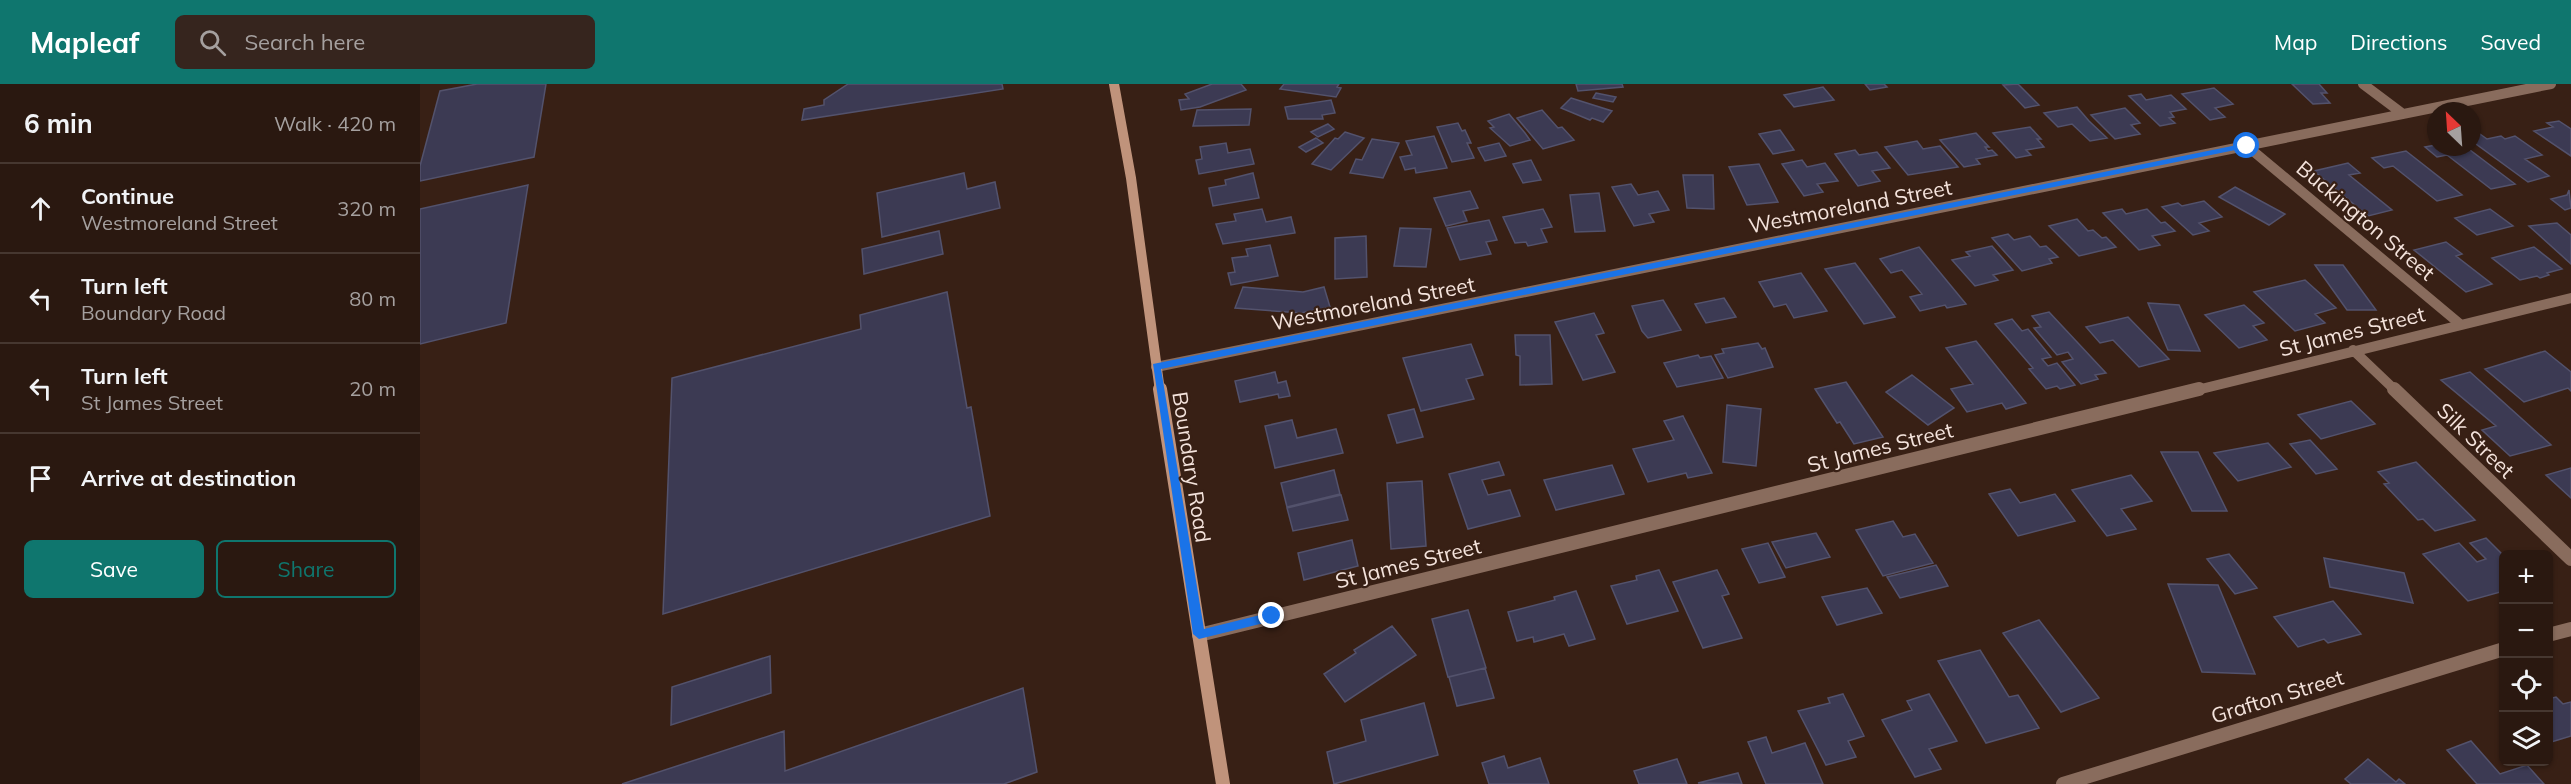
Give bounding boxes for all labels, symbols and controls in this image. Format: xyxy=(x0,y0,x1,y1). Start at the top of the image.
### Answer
search box xyxy=(175,15,595,69)
text: Mapleaf xyxy=(30,25,139,60)
icon: search xyxy=(196,26,229,59)
text: Search here xyxy=(244,28,365,56)
text: Map xyxy=(2274,29,2317,55)
text: Directions xyxy=(2350,29,2447,55)
text: Saved xyxy=(2480,29,2541,55)
north arrow xyxy=(2427,102,2481,156)
text: 6 min xyxy=(24,107,93,140)
text: Walk · 420 m xyxy=(274,111,396,136)
route start xyxy=(2233,132,2259,158)
street label: Buckington Street xyxy=(2292,155,2440,285)
street label: Westmoreland Street xyxy=(1746,174,1954,238)
text: Continue xyxy=(81,182,174,210)
icon: ahead xyxy=(24,192,57,225)
text: 320 m xyxy=(337,196,396,221)
text: Westmoreland Street xyxy=(81,210,278,235)
street label: Westmoreland Street xyxy=(1269,271,1477,335)
text: Turn left xyxy=(81,272,168,300)
icon: left xyxy=(24,282,57,315)
text: 80 m xyxy=(349,286,396,311)
text: Boundary Road xyxy=(81,300,226,325)
street label: St James Street xyxy=(2276,300,2428,362)
text: Turn left xyxy=(81,362,168,390)
icon: left xyxy=(24,372,57,405)
text: 20 m xyxy=(349,376,396,401)
text: St James Street xyxy=(81,390,223,415)
street label: Boundary Road xyxy=(1167,390,1217,544)
street label: Silk Street xyxy=(2432,397,2520,483)
street label: St James Street xyxy=(1804,416,1956,478)
icon: arrive xyxy=(24,462,57,495)
text: Arrive at destination xyxy=(81,464,296,492)
street label: St James Street xyxy=(1332,532,1484,594)
button: Save xyxy=(24,540,204,598)
button: Share xyxy=(216,540,396,598)
map controls xyxy=(2499,550,2553,766)
button: + xyxy=(2499,550,2553,604)
route end xyxy=(1258,602,1284,628)
button: − xyxy=(2499,604,2553,658)
button: locate xyxy=(2499,658,2553,712)
street label: Grafton Street xyxy=(2208,664,2346,728)
button: layers xyxy=(2499,712,2553,766)

